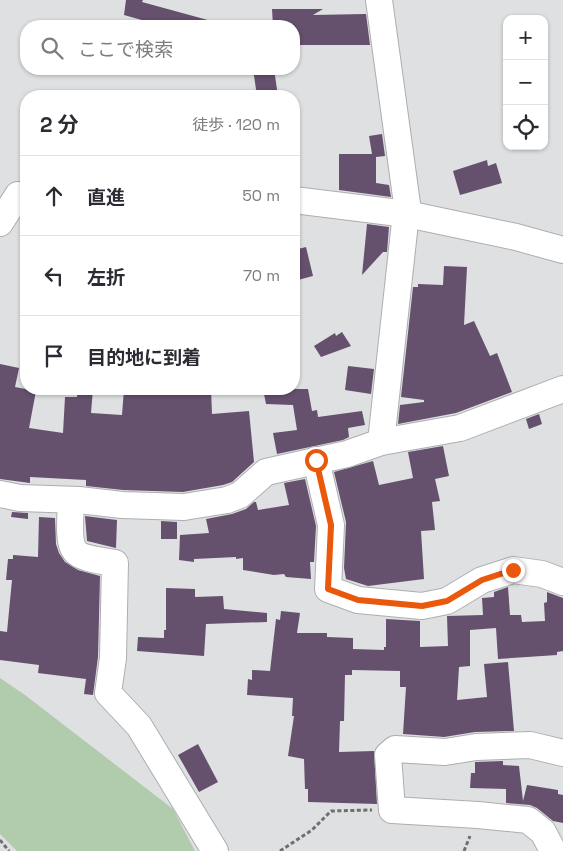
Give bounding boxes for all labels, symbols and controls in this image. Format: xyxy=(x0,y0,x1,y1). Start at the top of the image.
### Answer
map controls xyxy=(503,15,548,150)
button: + xyxy=(503,15,548,60)
search box xyxy=(20,20,300,75)
icon: search xyxy=(38,34,66,62)
text: ここで検索 xyxy=(78,37,173,62)
button: − xyxy=(503,60,548,105)
button: locate xyxy=(503,105,548,150)
text: 2 分 xyxy=(40,111,79,138)
text: 徒歩 · 120 m xyxy=(192,114,280,135)
icon: ahead xyxy=(40,182,68,210)
text: 直進 xyxy=(87,185,125,210)
text: 50 m xyxy=(242,185,280,206)
icon: left xyxy=(40,262,68,290)
text: 左折 xyxy=(87,265,125,290)
text: 70 m xyxy=(243,265,280,286)
icon: arrive xyxy=(40,342,68,370)
text: 目的地に到着 xyxy=(87,345,201,370)
route start xyxy=(305,449,328,472)
route end xyxy=(502,559,525,582)

